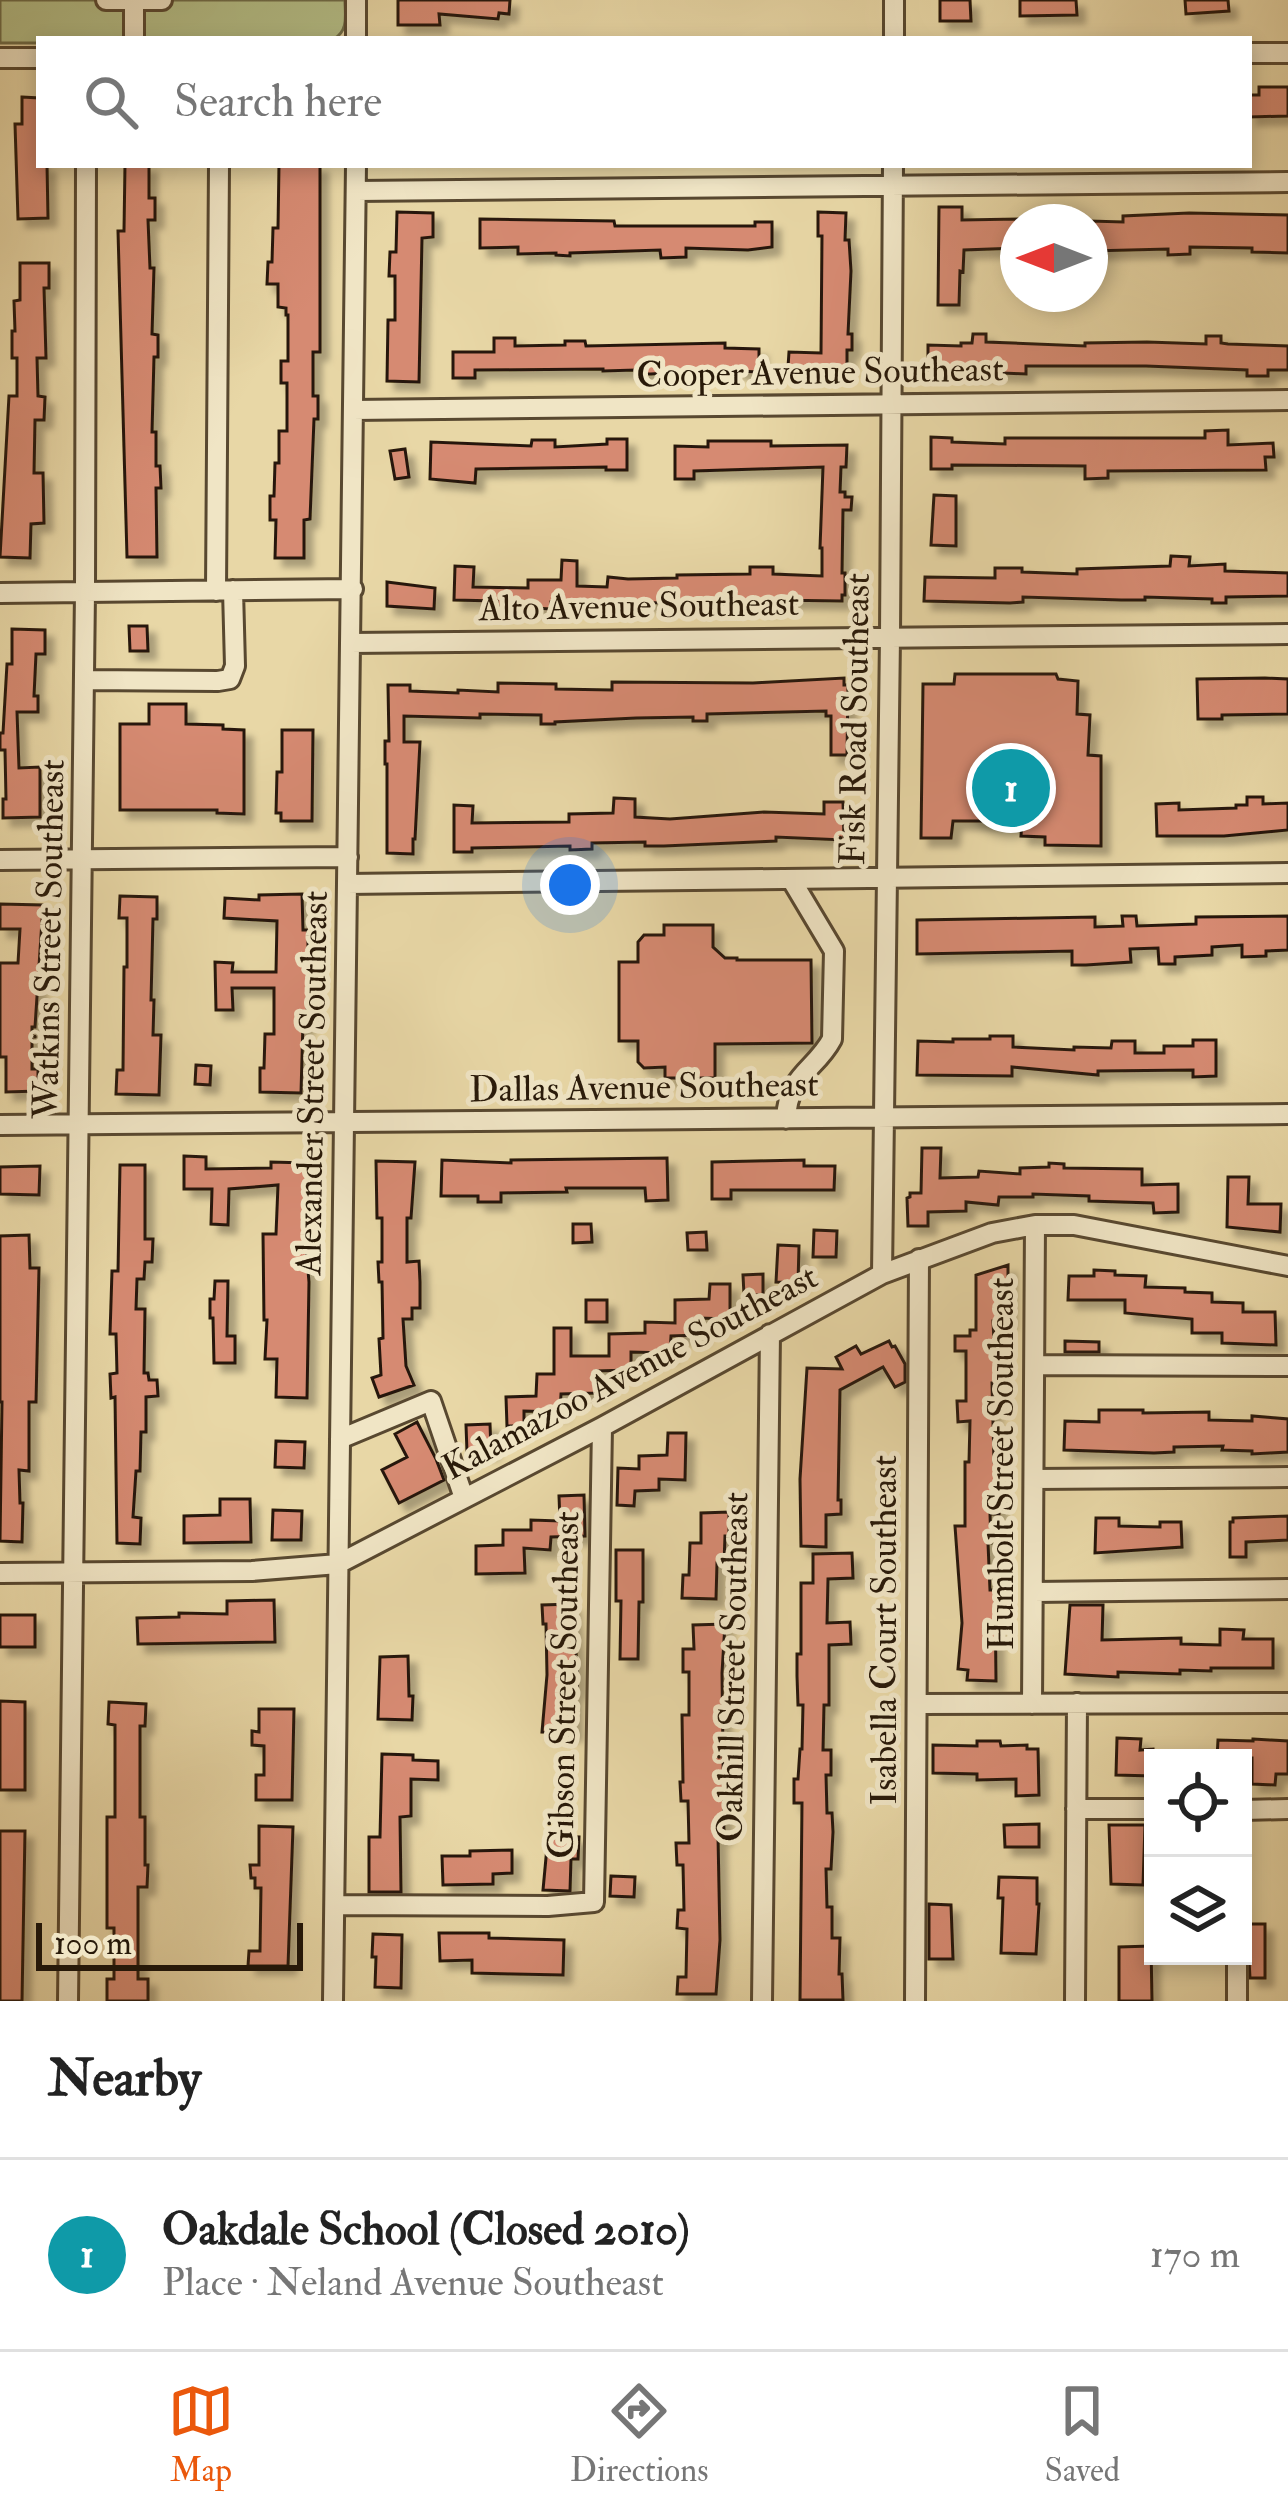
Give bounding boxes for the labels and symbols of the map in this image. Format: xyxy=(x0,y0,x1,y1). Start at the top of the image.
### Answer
north arrow xyxy=(1000,204,1108,312)
street label: Cooper Avenue Southeast xyxy=(636,346,1004,398)
street label: Fisk Road Southeast xyxy=(830,573,880,865)
street label: Alto Avenue Southeast xyxy=(477,581,800,631)
pin: 1 xyxy=(972,743,1050,833)
street label: Watkins Street Southeast xyxy=(23,759,75,1120)
your location xyxy=(540,855,600,915)
street label: Alexander Street Southeast xyxy=(286,890,338,1277)
street label: Dallas Avenue Southeast xyxy=(469,1061,819,1113)
street label: Kalamazoo Avenue Southeast xyxy=(435,1254,825,1490)
street label: Humbolt Street Southeast xyxy=(979,1277,1024,1651)
street label: Isabella Court Southeast xyxy=(862,1455,907,1805)
street label: Oakhill Street Southeast xyxy=(707,1491,759,1843)
street label: Gibson Street Southeast xyxy=(538,1511,590,1859)
scale bar xyxy=(36,1917,303,1970)

